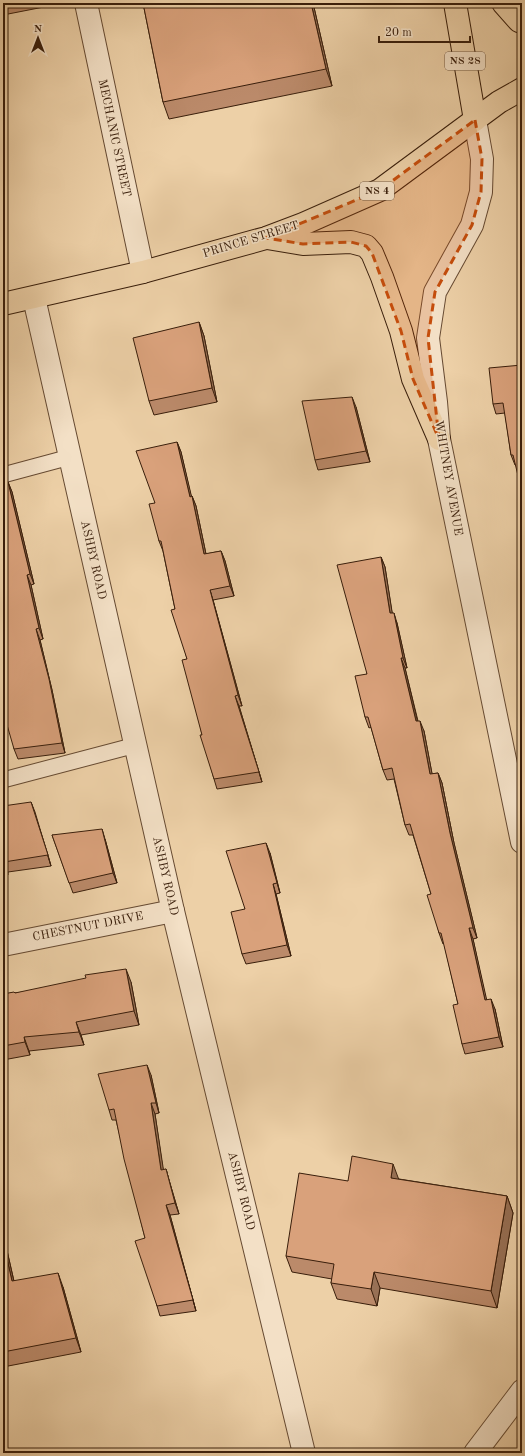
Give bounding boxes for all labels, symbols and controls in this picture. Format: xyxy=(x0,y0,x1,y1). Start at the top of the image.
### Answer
north arrow xyxy=(18,18,58,58)
scale bar xyxy=(379,18,470,44)
text: N xyxy=(34,24,43,35)
text: 20 m xyxy=(385,27,412,39)
road number: NS 28 xyxy=(445,52,485,70)
street label: MECHANIC STREET xyxy=(96,78,132,198)
road number: NS 4 xyxy=(360,182,394,200)
street label: PRINCE STREET xyxy=(201,220,301,260)
street label: WHITNEY AVENUE xyxy=(432,419,464,537)
street label: ASHBY ROAD xyxy=(78,519,108,601)
street label: ASHBY ROAD xyxy=(150,835,180,917)
street label: CHESTNUT DRIVE xyxy=(32,910,144,944)
street label: ASHBY ROAD xyxy=(225,1150,257,1232)

